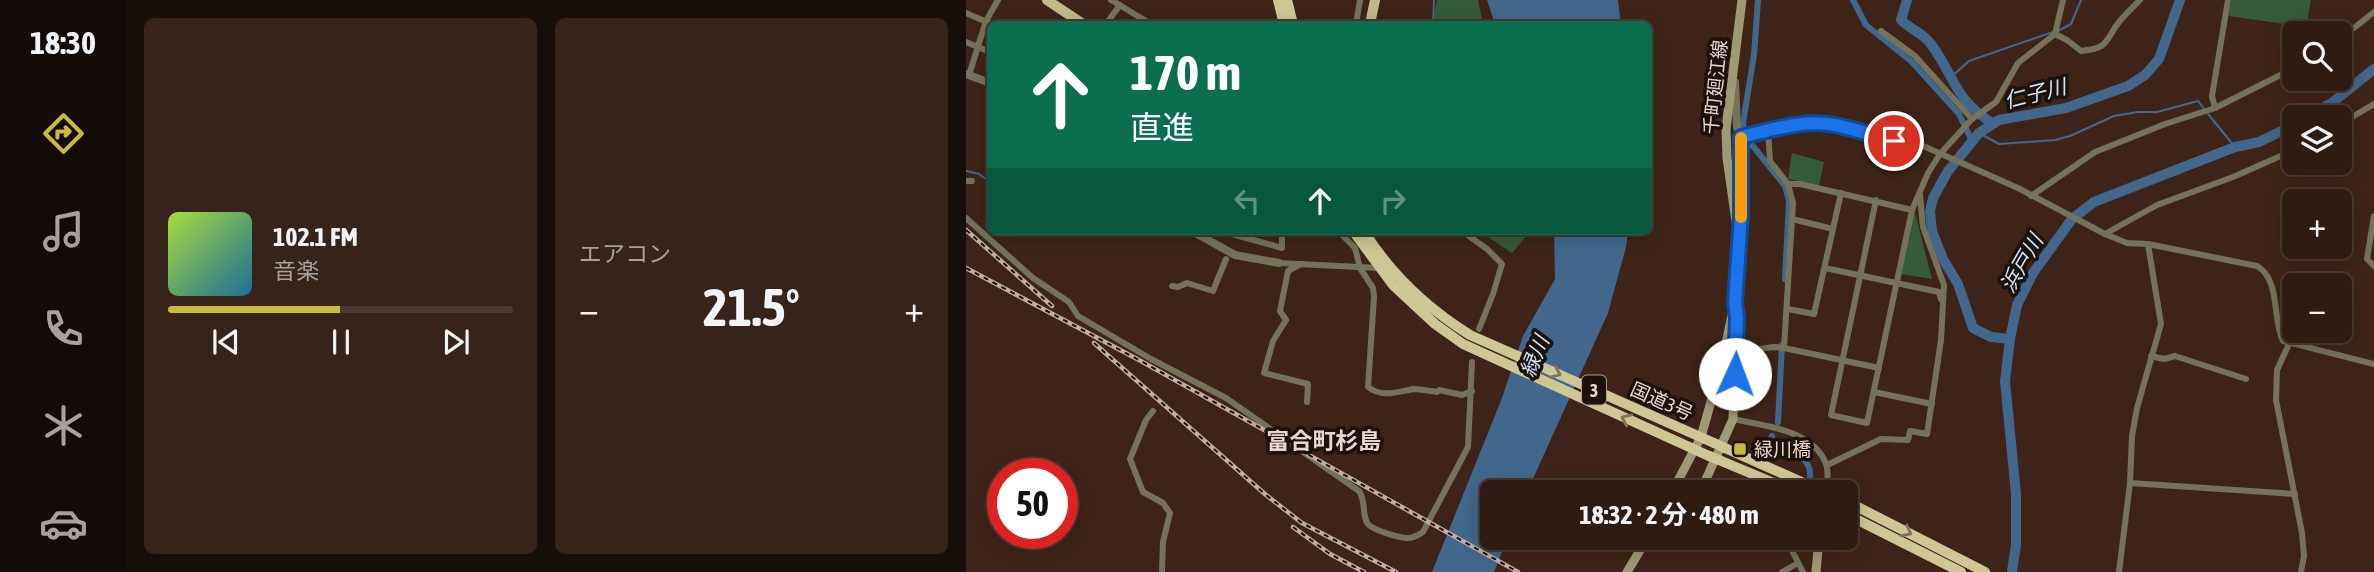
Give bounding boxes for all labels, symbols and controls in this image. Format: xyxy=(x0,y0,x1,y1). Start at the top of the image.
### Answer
map controls xyxy=(2282,21,2352,343)
button: search xyxy=(2282,21,2352,91)
text: 18:30 xyxy=(30,24,96,61)
street label: 千町廻江線 xyxy=(1699,39,1731,135)
text: 170 m xyxy=(1130,44,1241,100)
icon: ahead xyxy=(1015,49,1106,140)
water label: 仁子川 xyxy=(2002,73,2070,112)
button: layers xyxy=(2282,105,2352,175)
icon: directions xyxy=(39,109,88,158)
text: 直進 xyxy=(1130,109,1194,146)
pin xyxy=(1864,111,1924,171)
icon: arrive xyxy=(1875,122,1913,160)
icon: left xyxy=(1228,182,1266,220)
icon: ahead xyxy=(1301,182,1339,220)
icon: right xyxy=(1374,182,1412,220)
button: + xyxy=(2282,189,2352,259)
icon: music xyxy=(39,207,88,256)
text: 102.1 FM xyxy=(273,222,358,252)
water label: 浜戸川 xyxy=(1995,228,2048,296)
text: エアコン xyxy=(579,241,671,267)
text: 音楽 xyxy=(273,258,319,284)
button: − xyxy=(2282,273,2352,343)
text: 21.5° xyxy=(703,277,800,337)
text: − xyxy=(579,287,599,330)
text: + xyxy=(904,287,924,330)
icon: phone xyxy=(39,304,88,353)
icon: previous xyxy=(207,323,245,361)
icon: pause xyxy=(322,323,360,361)
icon: next xyxy=(437,323,475,361)
water label: 緑川 xyxy=(1515,330,1554,380)
position arrow xyxy=(1698,337,1772,411)
one-way arrow xyxy=(1549,365,1561,379)
road number: 3 xyxy=(1582,376,1606,404)
street label: 国道3号 xyxy=(1627,378,1697,424)
icon: climate xyxy=(39,401,88,450)
one-way arrow xyxy=(1621,413,1633,427)
district label: 富合町杉島 xyxy=(1267,428,1382,454)
place label: 緑川橋 xyxy=(1754,438,1811,460)
marker: 緑川橋 xyxy=(1732,441,1748,457)
speed limit sign: 50 xyxy=(987,458,1078,549)
icon: car xyxy=(39,499,88,548)
text: 18:32 · 2 分 · 480 m xyxy=(1579,500,1759,530)
one-way arrow xyxy=(1900,524,1912,538)

